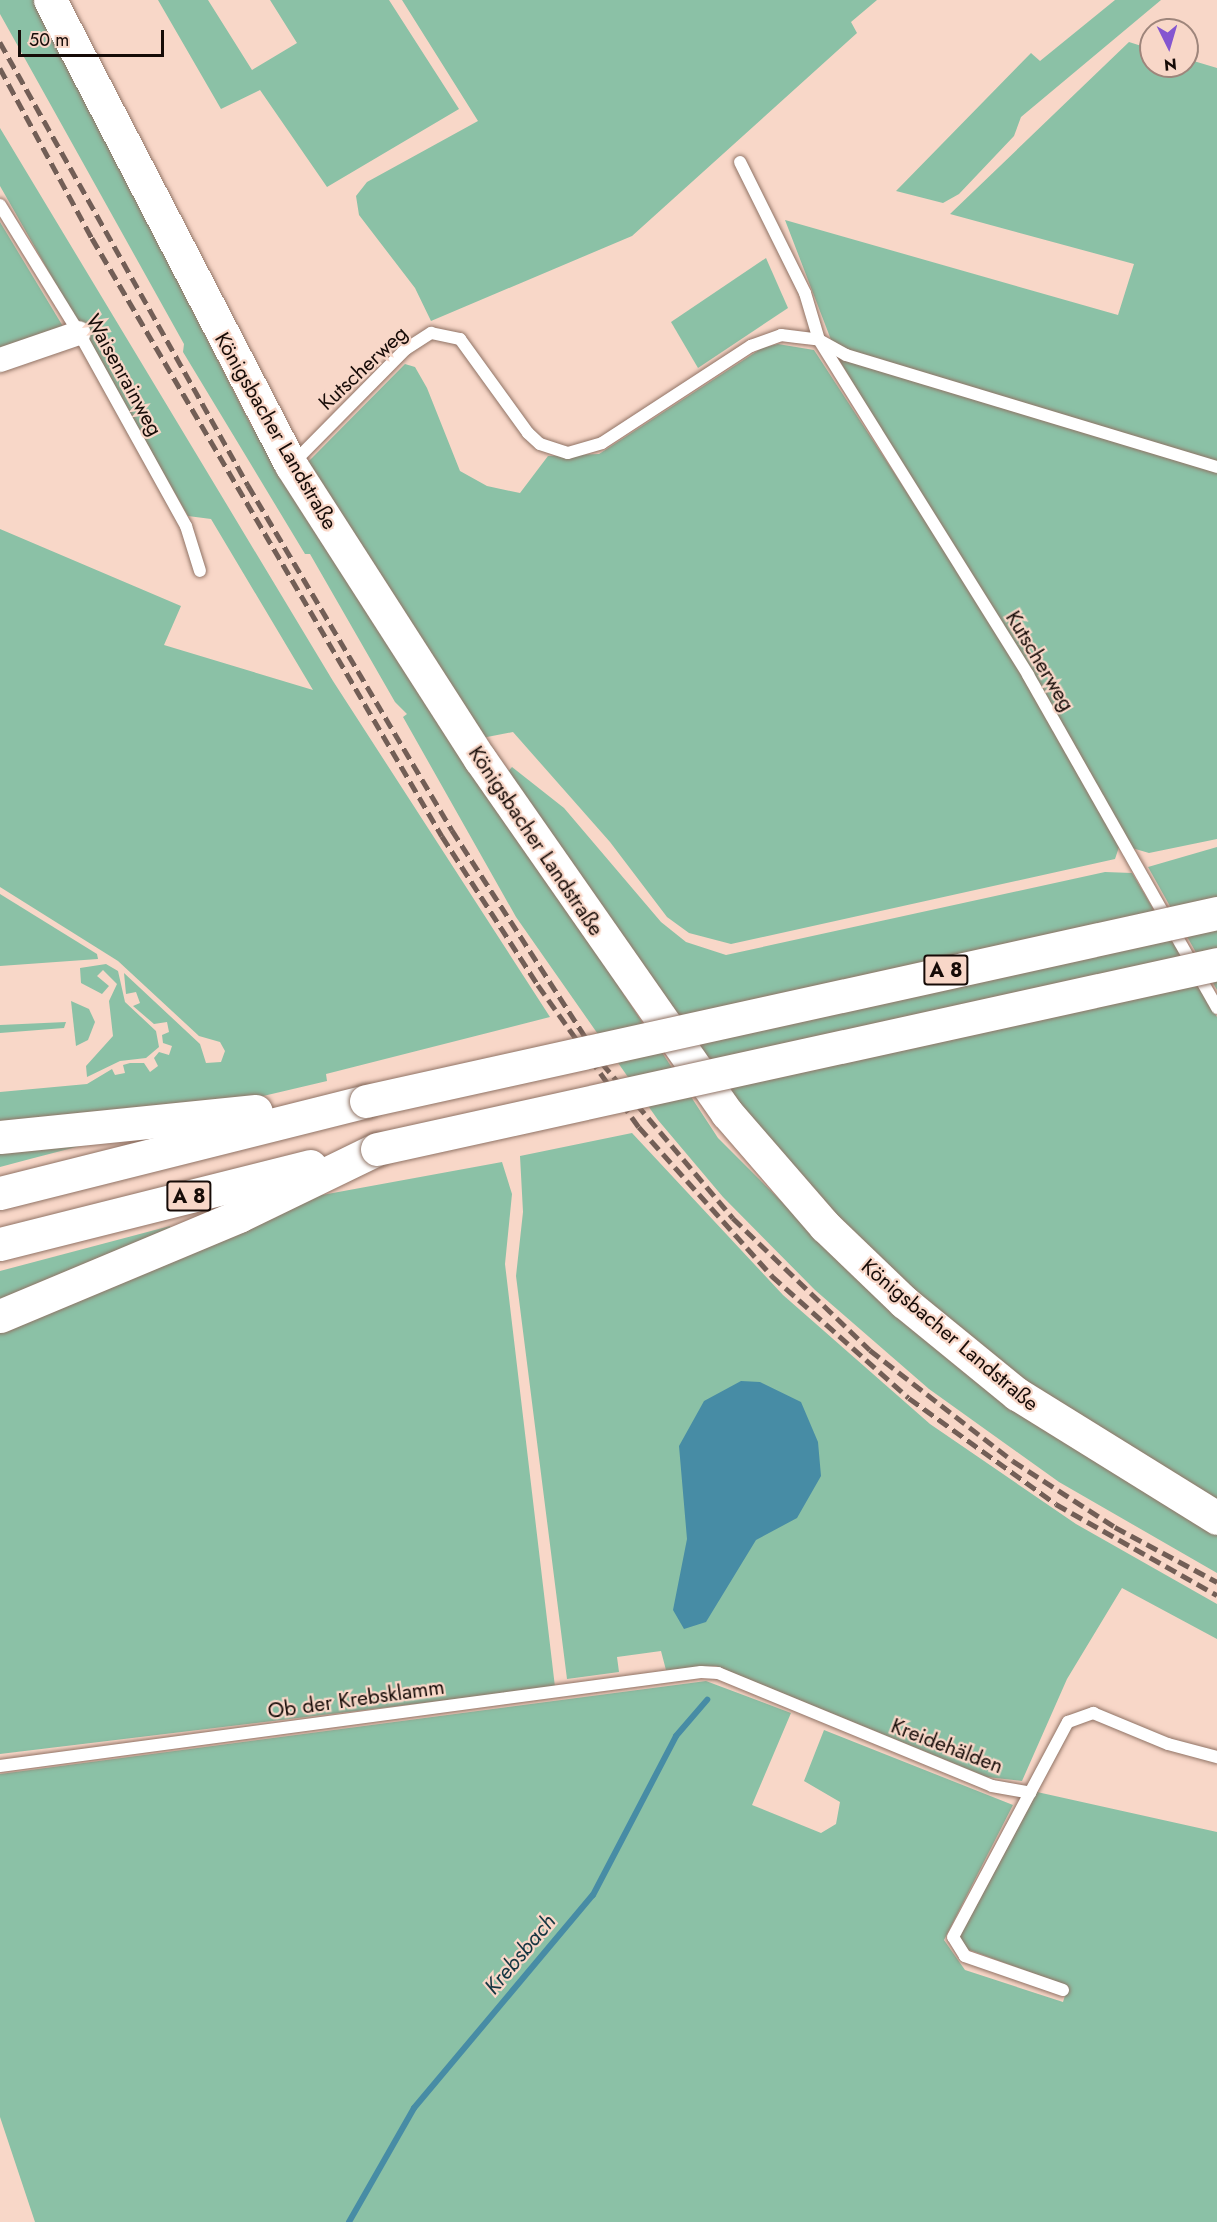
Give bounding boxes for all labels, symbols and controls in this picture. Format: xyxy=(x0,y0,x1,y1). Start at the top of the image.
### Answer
scale bar xyxy=(21,18,166,56)
north arrow xyxy=(1139,18,1199,78)
text: 50 m xyxy=(29,27,69,53)
text: N xyxy=(1163,52,1178,76)
street label: Waisenrainweg xyxy=(80,310,168,440)
street label: Kutscherweg xyxy=(313,321,413,415)
street label: Königsbacher Landstraße xyxy=(209,328,343,534)
street label: Kutscherweg xyxy=(1000,606,1080,716)
street label: Königsbacher Landstraße xyxy=(463,741,609,941)
road number: A 8 xyxy=(922,953,970,987)
road number: A 8 xyxy=(165,1179,213,1213)
street label: Königsbacher Landstraße xyxy=(856,1254,1044,1416)
street label: Ob der Krebsklamm xyxy=(266,1674,446,1724)
street label: Kreidehälden xyxy=(888,1713,1006,1779)
water label: Krebsbach xyxy=(479,1909,561,1999)

